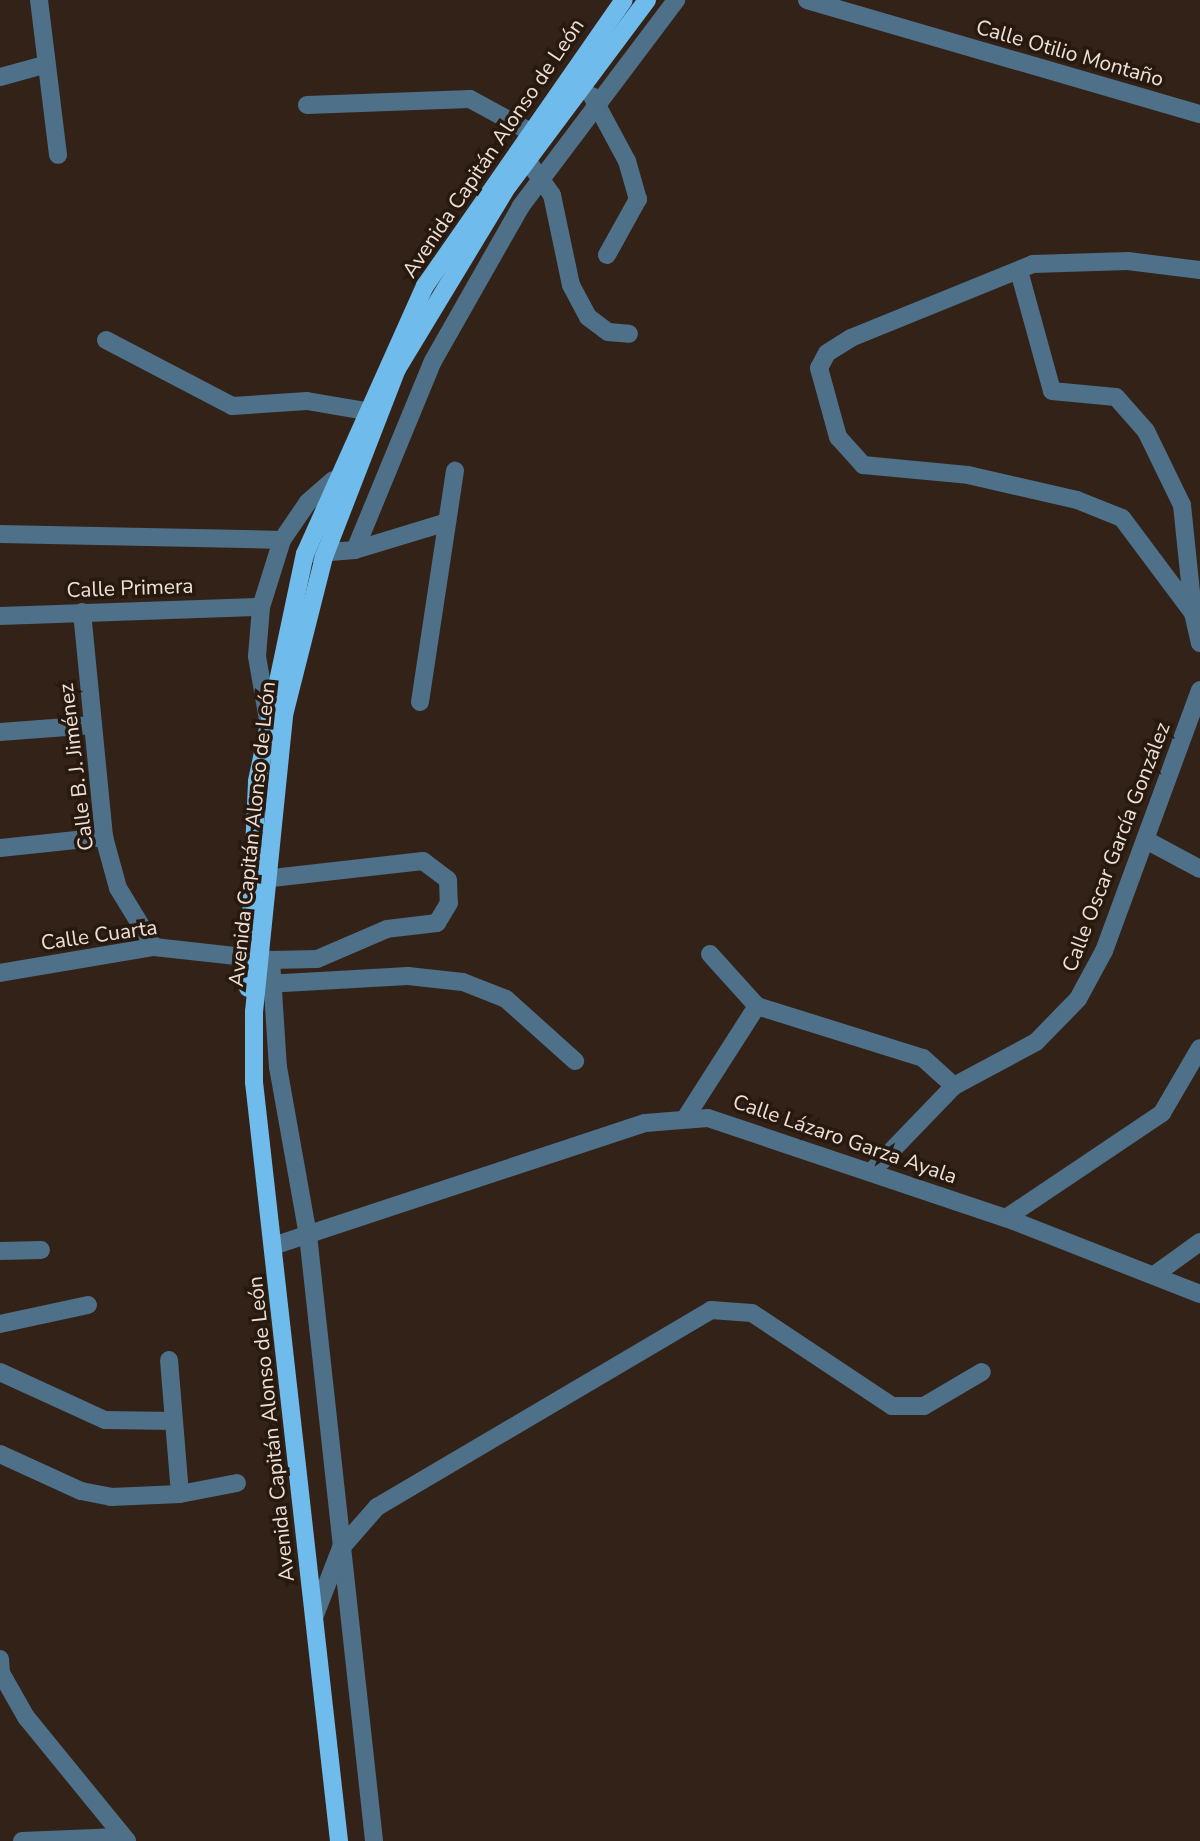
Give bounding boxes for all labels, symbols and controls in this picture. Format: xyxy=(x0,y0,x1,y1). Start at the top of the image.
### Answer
street label: Avenida Capitán Alonso de León xyxy=(397,14,589,282)
street label: Calle Otilio Montaño xyxy=(973,14,1167,92)
street label: Calle Primera xyxy=(66,573,194,603)
street label: Avenida Capitán Alonso de León xyxy=(223,680,281,988)
street label: Calle B. J. Jiménez xyxy=(53,682,99,852)
street label: Calle Oscar García González xyxy=(1057,719,1175,975)
street label: Calle Cuarta xyxy=(39,914,159,956)
street label: Calle Lázaro Garza Ayala xyxy=(730,1089,960,1189)
street label: Avenida Capitán Alonso de León xyxy=(242,1275,300,1583)

